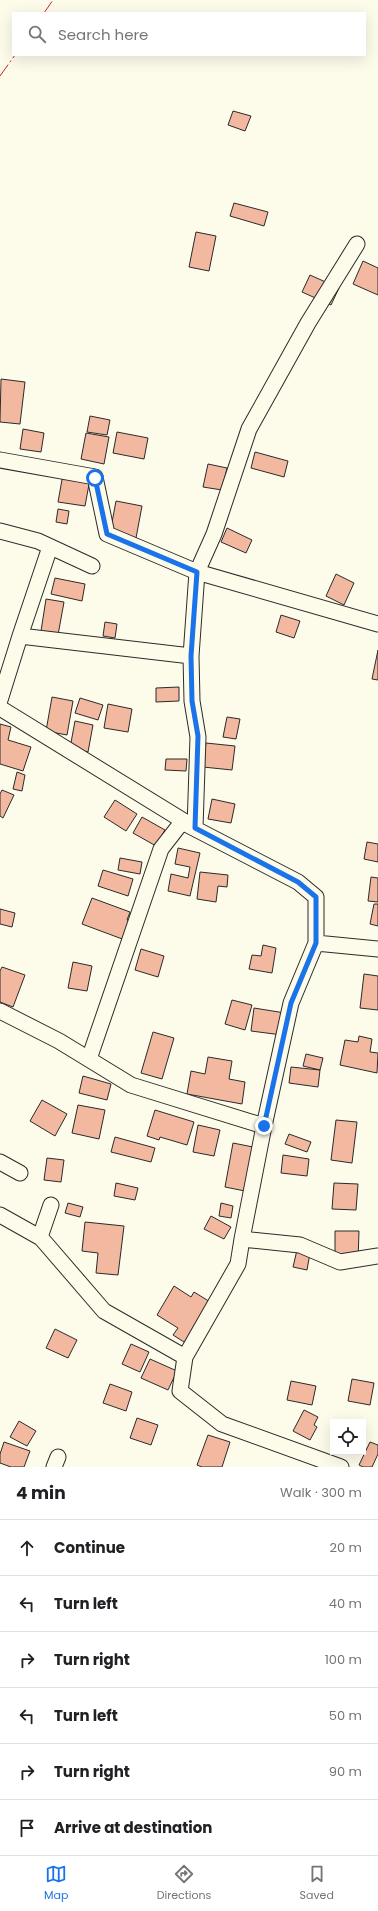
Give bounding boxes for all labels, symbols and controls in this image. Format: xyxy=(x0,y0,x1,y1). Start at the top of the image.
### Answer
search box xyxy=(12,12,366,56)
icon: search xyxy=(26,23,48,45)
text: Search here xyxy=(58,24,148,45)
route start xyxy=(86,469,104,487)
route end xyxy=(255,1117,273,1135)
map controls xyxy=(330,1419,366,1455)
button: locate xyxy=(330,1419,366,1455)
text: 4 min xyxy=(16,1481,66,1505)
text: Walk · 300 m xyxy=(280,1483,362,1502)
icon: ahead xyxy=(16,1537,38,1559)
text: Continue xyxy=(54,1537,125,1558)
text: 20 m xyxy=(329,1538,362,1557)
icon: left xyxy=(16,1593,38,1615)
text: Turn left xyxy=(54,1593,118,1614)
text: 40 m xyxy=(329,1594,362,1613)
icon: right xyxy=(16,1649,38,1671)
text: Turn right xyxy=(54,1649,130,1670)
text: 100 m xyxy=(325,1650,362,1669)
icon: left xyxy=(16,1705,38,1727)
text: Turn left xyxy=(54,1705,118,1726)
text: 50 m xyxy=(329,1706,362,1725)
icon: right xyxy=(16,1761,38,1783)
text: Turn right xyxy=(54,1761,130,1782)
text: 90 m xyxy=(329,1762,362,1781)
icon: arrive xyxy=(16,1817,38,1839)
text: Arrive at destination xyxy=(54,1817,212,1838)
tab: Map xyxy=(44,1863,68,1904)
tab: Directions xyxy=(157,1863,211,1904)
tab: Saved xyxy=(300,1863,334,1904)

